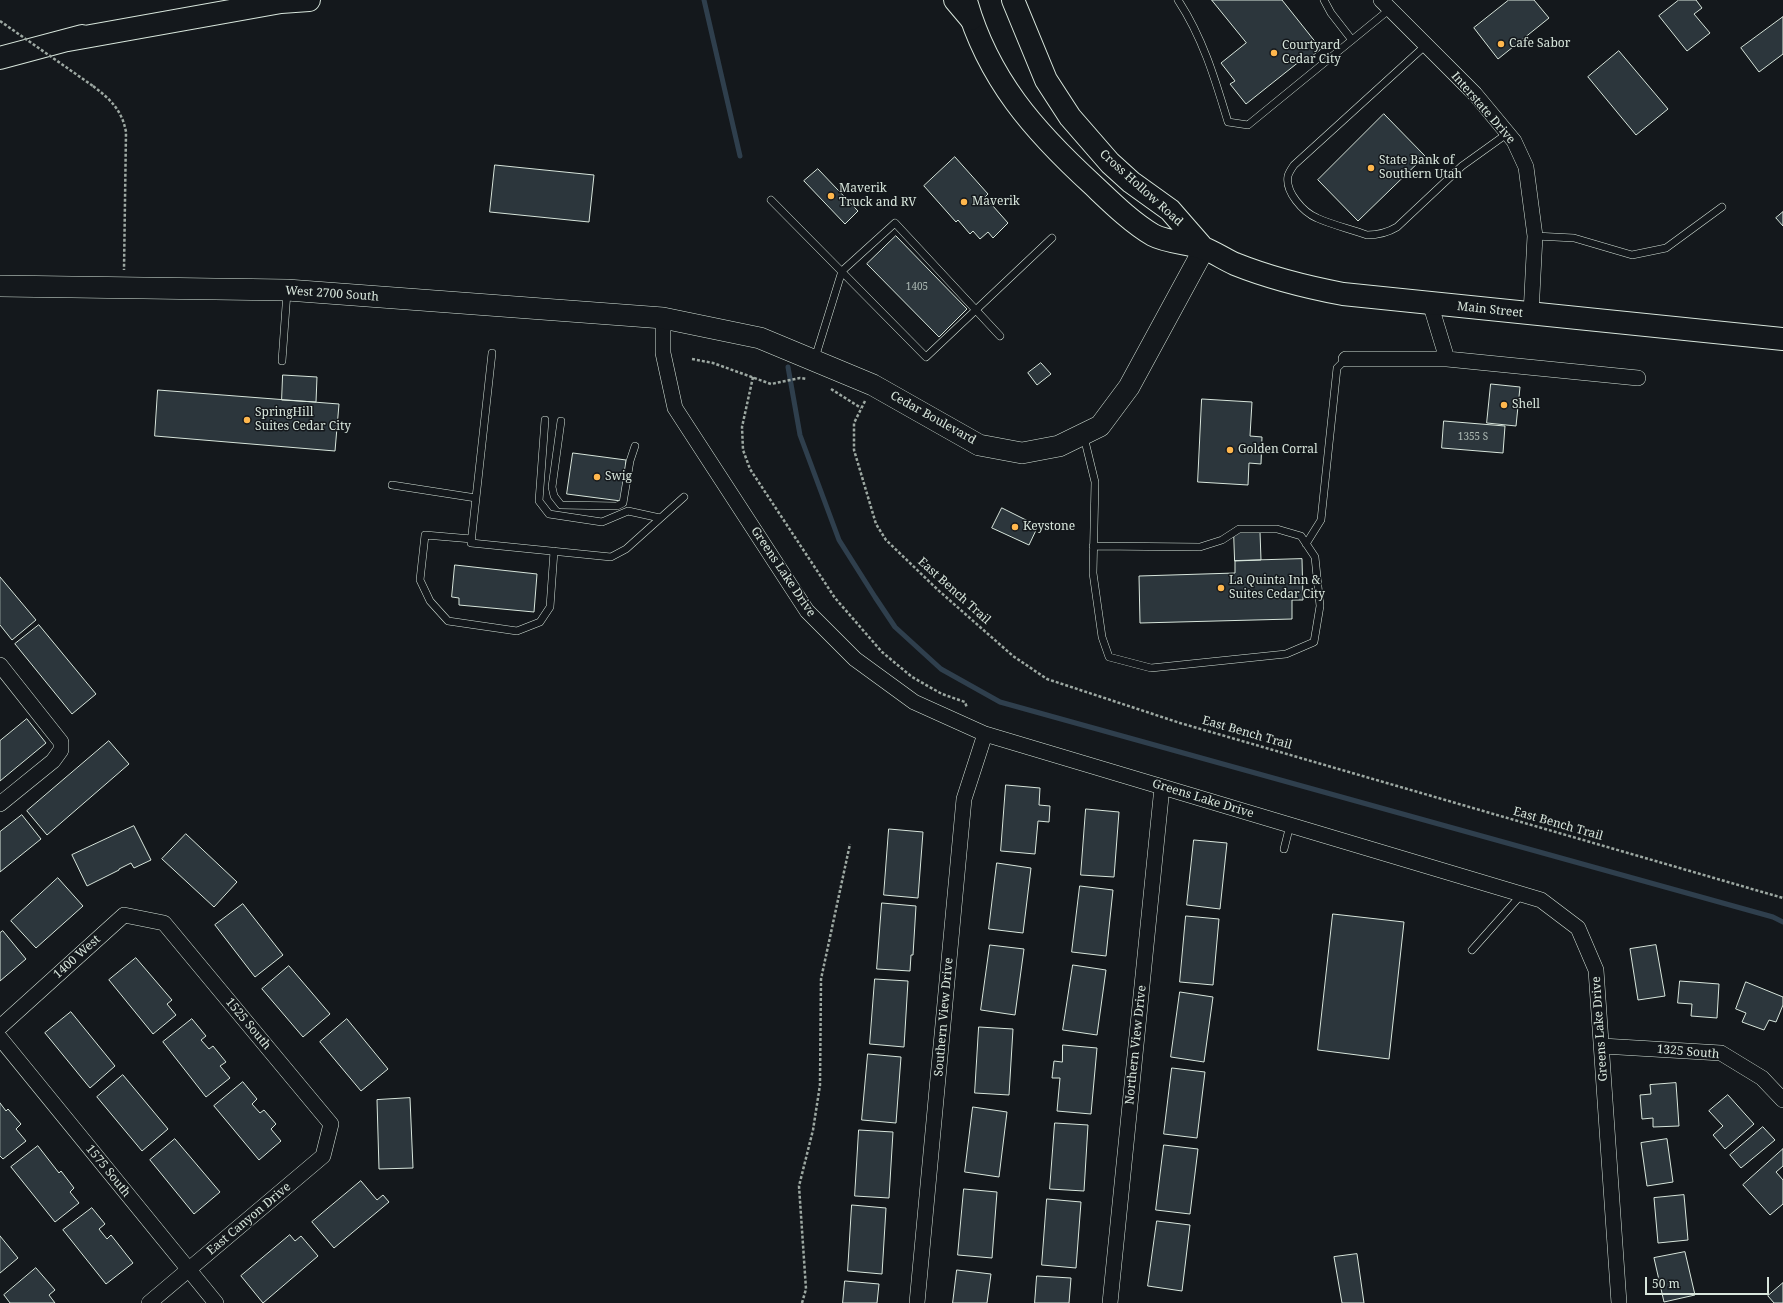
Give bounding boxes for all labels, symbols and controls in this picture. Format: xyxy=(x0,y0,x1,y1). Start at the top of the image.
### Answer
place label: Cafe Sabor xyxy=(1509,37,1570,51)
place label: Courtyard Cedar City xyxy=(1282,39,1341,67)
marker: Cafe Sabor xyxy=(1496,39,1506,49)
marker: Courtyard Cedar City xyxy=(1269,48,1279,58)
street label: Interstate Drive xyxy=(1448,69,1518,147)
street label: Cross Hollow Road xyxy=(1096,147,1186,229)
place label: State Bank of Southern Utah xyxy=(1379,154,1462,182)
marker: State Bank of Southern Utah xyxy=(1366,163,1376,173)
place label: Maverik Truck and RV xyxy=(839,182,916,210)
marker: Maverik Truck and RV xyxy=(826,191,836,201)
place label: Maverik xyxy=(972,195,1020,209)
marker: Maverik xyxy=(959,197,969,207)
house number: 1405 xyxy=(906,281,928,293)
street label: West 2700 South xyxy=(285,284,379,304)
street label: Main Street xyxy=(1456,299,1524,321)
street label: Cedar Boulevard xyxy=(888,388,978,448)
place label: Shell xyxy=(1512,398,1540,412)
marker: Shell xyxy=(1499,400,1509,410)
place label: SpringHill Suites Cedar City xyxy=(255,406,351,434)
marker: SpringHill Suites Cedar City xyxy=(242,415,252,425)
house number: 1355 S xyxy=(1458,431,1488,443)
place label: Golden Corral xyxy=(1238,443,1318,457)
marker: Golden Corral xyxy=(1225,445,1235,455)
place label: Swig xyxy=(605,470,632,484)
marker: Swig xyxy=(592,472,602,482)
place label: Keystone xyxy=(1023,520,1075,534)
marker: Keystone xyxy=(1010,522,1020,532)
street label: Greens Lake Drive xyxy=(748,524,818,620)
street label: East Bench Trail xyxy=(915,555,993,627)
place label: La Quinta Inn & Suites Cedar City xyxy=(1229,574,1325,602)
marker: La Quinta Inn & Suites Cedar City xyxy=(1216,583,1226,593)
street label: East Bench Trail xyxy=(1200,713,1294,753)
street label: Greens Lake Drive xyxy=(1150,777,1256,821)
street label: East Bench Trail xyxy=(1511,804,1605,844)
street label: 1400 West xyxy=(51,932,103,982)
street label: Southern View Drive xyxy=(932,957,956,1077)
street label: Greens Lake Drive xyxy=(1589,976,1611,1082)
street label: Northern View Drive xyxy=(1123,985,1149,1105)
street label: 1525 South xyxy=(222,995,274,1053)
street label: 1325 South xyxy=(1656,1042,1720,1062)
street label: 1575 South xyxy=(83,1142,133,1200)
street label: East Canyon Drive xyxy=(204,1180,294,1258)
scale bar xyxy=(1647,1269,1771,1295)
text: 50 m xyxy=(1652,1275,1680,1292)

